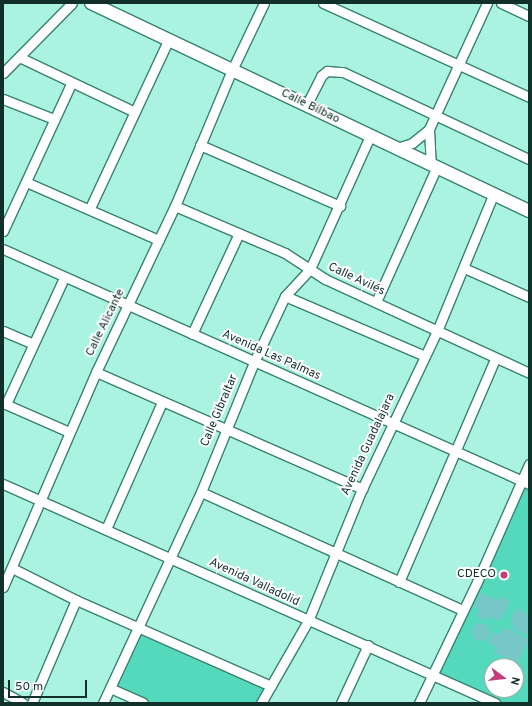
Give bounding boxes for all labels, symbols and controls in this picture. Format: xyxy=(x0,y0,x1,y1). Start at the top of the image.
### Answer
street label: Calle Bilbao xyxy=(278,87,342,127)
street label: Calle Avilés xyxy=(325,260,387,300)
street label: Calle Alicante xyxy=(83,287,129,359)
street label: Avenida Las Palmas xyxy=(220,328,322,384)
street label: Calle Gibraltar xyxy=(198,373,242,449)
street label: Avenida Guadalajara xyxy=(339,392,399,498)
street label: Avenida Valladolid xyxy=(206,556,302,610)
place label: CDECO xyxy=(457,568,496,582)
marker: CDECO xyxy=(499,570,509,580)
north arrow xyxy=(484,658,524,698)
scale bar xyxy=(10,672,89,698)
text: N xyxy=(507,675,522,686)
text: 50 m xyxy=(15,679,43,695)

